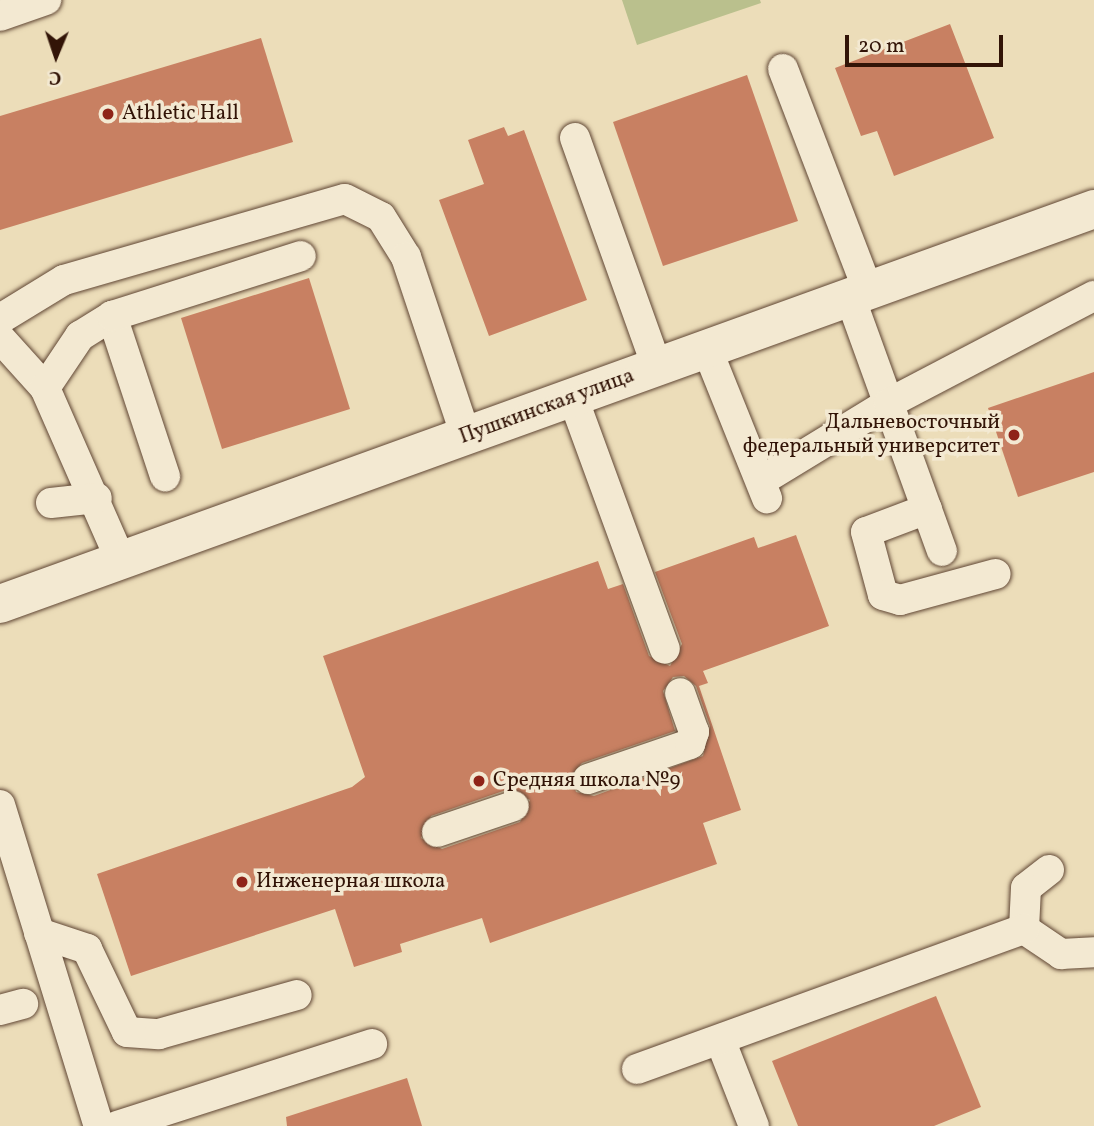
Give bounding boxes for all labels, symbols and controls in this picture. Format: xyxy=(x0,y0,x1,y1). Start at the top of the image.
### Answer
north arrow xyxy=(21,21,91,91)
scale bar xyxy=(849,21,1006,65)
text: 20 m xyxy=(858,32,904,61)
text: С xyxy=(49,64,62,90)
place label: Athletic Hall xyxy=(122,101,239,127)
marker: Athletic Hall xyxy=(100,106,116,122)
street label: Пушкинская улица xyxy=(456,363,638,451)
place label: Дальневосточный федеральный университет xyxy=(742,410,1000,460)
marker: Дальневосточный федеральный университет xyxy=(1006,427,1022,443)
place label: Средняя школа №9 xyxy=(493,768,680,794)
marker: Средняя школа №9 xyxy=(471,773,487,789)
place label: Инженерная школа xyxy=(256,869,446,895)
marker: Инженерная школа xyxy=(234,874,250,890)

